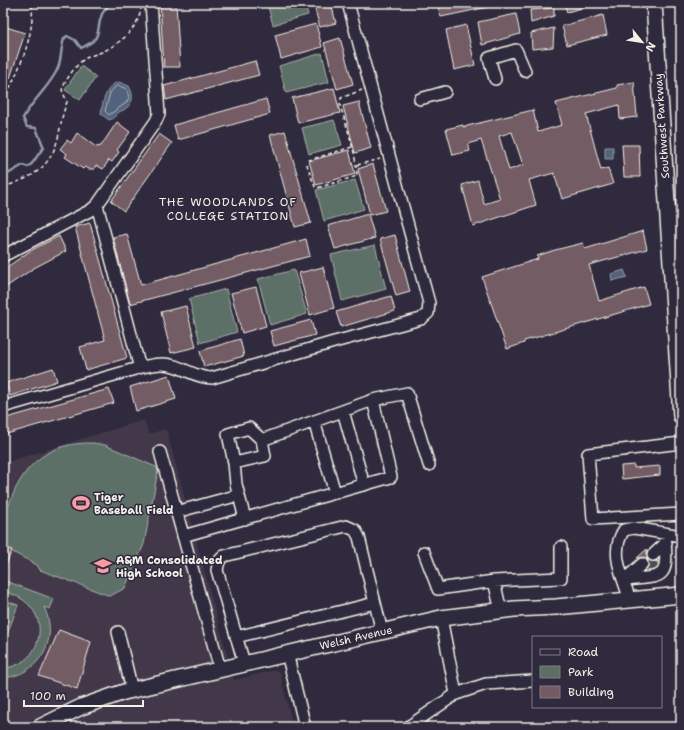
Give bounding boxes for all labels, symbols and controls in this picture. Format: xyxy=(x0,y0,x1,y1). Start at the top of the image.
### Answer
north arrow xyxy=(622,22,662,62)
text: N xyxy=(641,39,659,55)
street label: Southwest Parkway xyxy=(651,73,673,179)
district label: THE WOODLANDS OF COLLEGE STATION xyxy=(159,194,297,224)
place label: Tiger Baseball Field xyxy=(94,490,174,518)
sports icon: Tiger Baseball Field xyxy=(71,493,91,513)
place label: A&M Consolidated High School xyxy=(116,553,223,581)
school or university icon: A&M Consolidated High School xyxy=(93,556,113,576)
street label: Welsh Avenue xyxy=(318,622,394,654)
legend xyxy=(532,636,662,708)
text: Road xyxy=(568,644,599,660)
text: Park xyxy=(568,664,594,680)
scale bar xyxy=(24,682,143,708)
text: Building xyxy=(568,684,614,700)
text: 100 m xyxy=(30,688,66,704)

